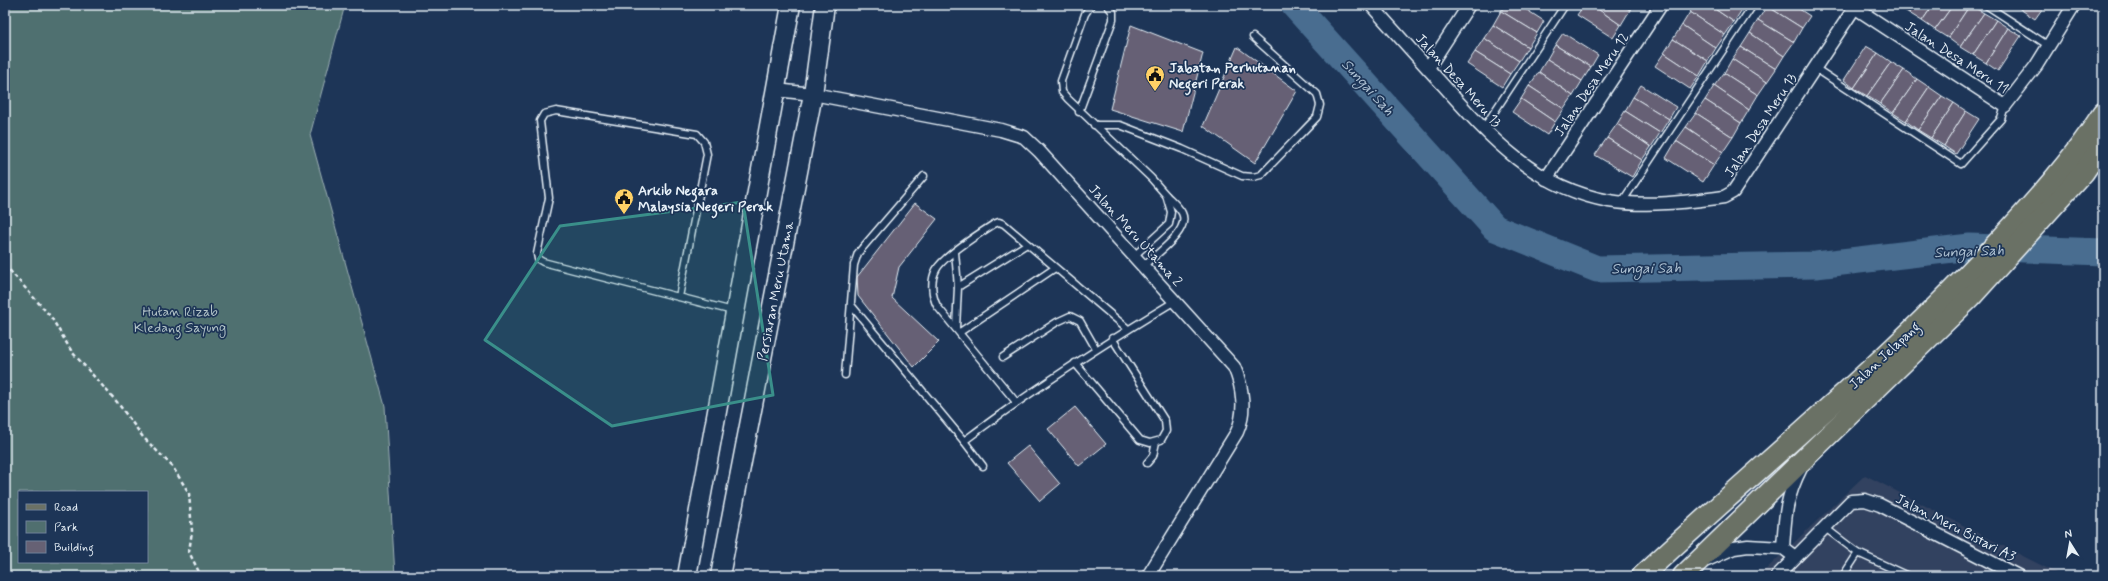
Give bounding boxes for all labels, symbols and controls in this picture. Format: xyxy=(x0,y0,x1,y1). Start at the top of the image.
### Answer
street label: Jalan Desa Meru 11 xyxy=(1901,18,2012,98)
street label: Jalan Desa Meru 12 xyxy=(1550,29,1633,140)
street label: Jalan Desa Meru 13 xyxy=(1411,30,1505,131)
water label: Sungai Sah xyxy=(1336,55,1398,121)
place label: Jabatan Perhutanan Negeri Perak xyxy=(1169,59,1296,96)
public building icon: Jabatan Perhutanan Negeri Perak xyxy=(1144,64,1166,92)
street label: Jalan Desa Meru 13 xyxy=(1721,70,1801,181)
street label: Jalan Meru Utama 2 xyxy=(1085,181,1186,291)
place label: Arkib Negara Malaysia Negeri Perak xyxy=(638,182,773,219)
public building icon: Arkib Negara Malaysia Negeri Perak xyxy=(613,187,635,215)
street label: Persiaran Meru Utama xyxy=(754,219,799,363)
water label: Sungai Sah xyxy=(1934,241,2004,264)
water label: Sungai Sah xyxy=(1611,258,1681,281)
park label: Hutan Rizab Kledang Sayung xyxy=(134,303,226,339)
street label: Jalan Jelapang xyxy=(1845,318,1925,395)
street label: Jalan Meru Bistari A3 xyxy=(1893,490,2019,566)
legend xyxy=(18,491,148,563)
text: Road xyxy=(54,500,78,516)
text: Park xyxy=(54,520,78,536)
north arrow xyxy=(2050,523,2090,563)
text: N xyxy=(2063,527,2073,542)
text: Building xyxy=(54,540,94,557)

